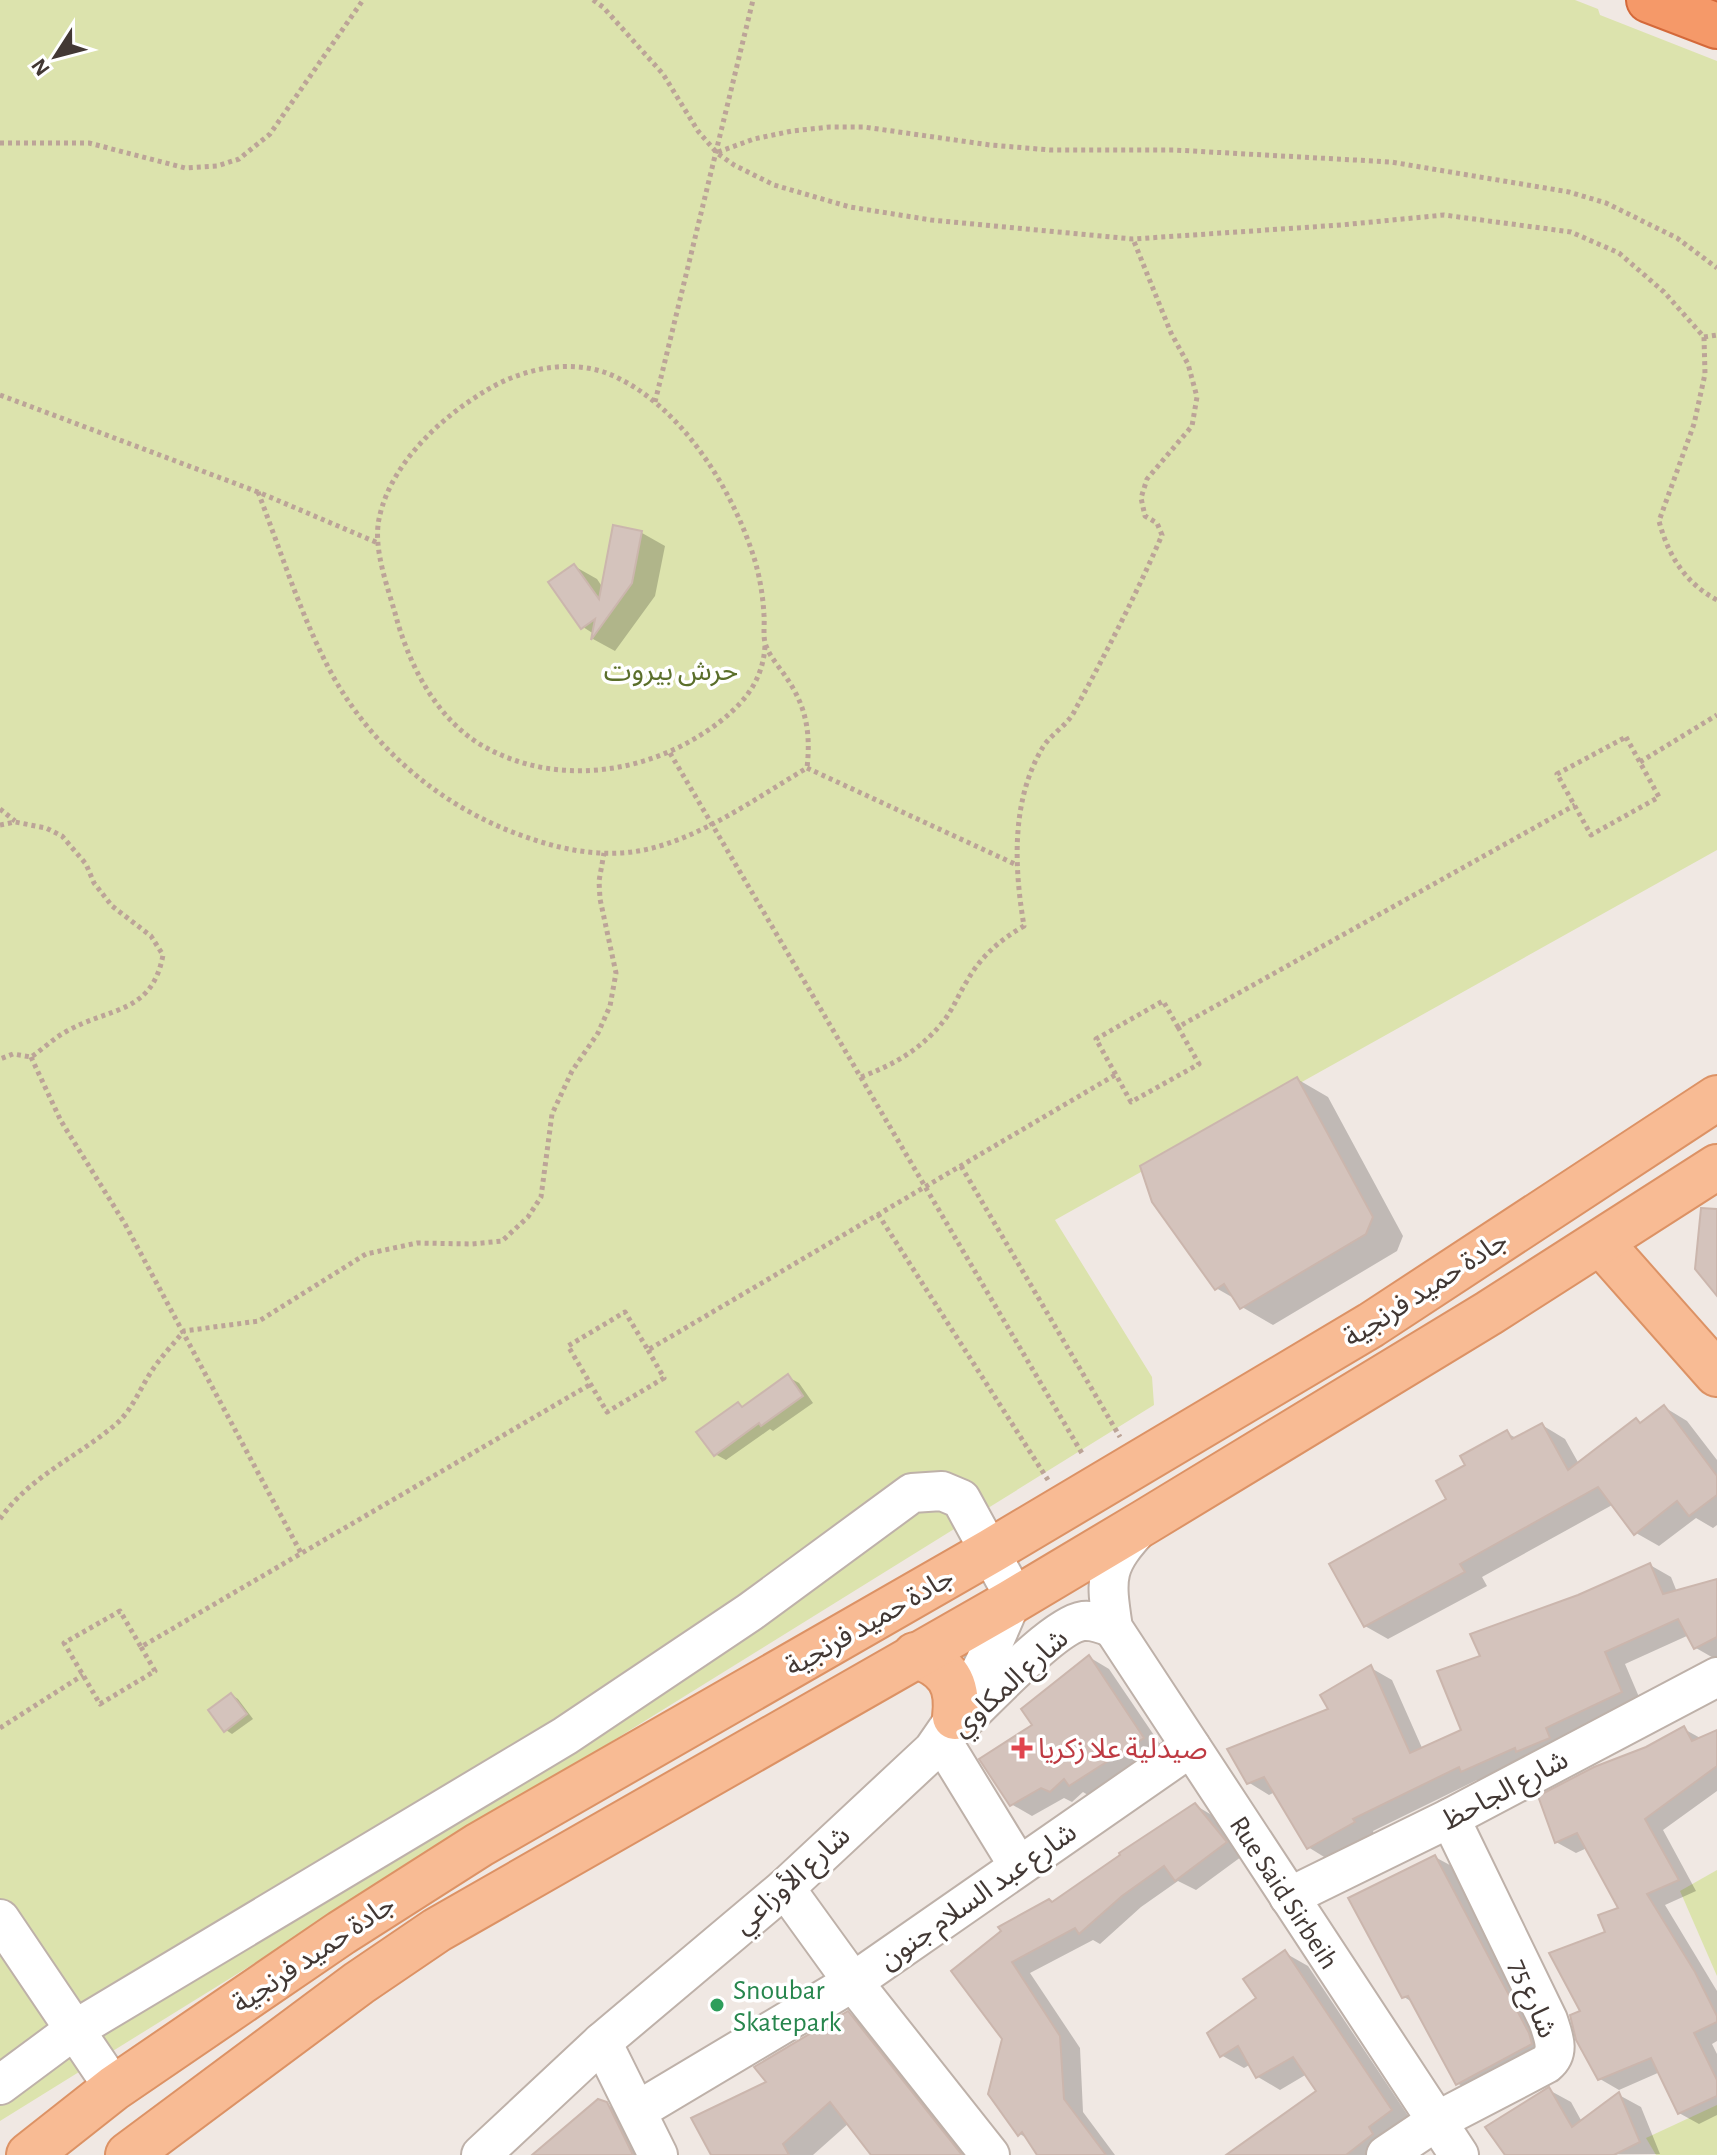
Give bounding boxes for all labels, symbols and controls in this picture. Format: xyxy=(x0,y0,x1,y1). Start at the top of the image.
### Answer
north arrow xyxy=(16,16,96,96)
text: N xyxy=(27,55,54,80)
park label: حرش بيروت xyxy=(604,658,738,687)
street label: جادة حميد فرنجية xyxy=(1339,1227,1513,1354)
street label: جادة حميد فرنجية xyxy=(781,1563,959,1683)
street label: شارع المكاوي xyxy=(947,1624,1077,1747)
place label: صيدلية علا زكريا xyxy=(1038,1736,1208,1765)
marker: صيدلية علا زكريا xyxy=(1013,1739,1031,1757)
street label: شارع الجاحظ xyxy=(1437,1746,1575,1840)
street label: Rue Said Sirbeih xyxy=(1224,1812,1343,1974)
street label: شارع عبد السلام جنون xyxy=(874,1818,1085,1979)
street label: شارع الأوزاعي xyxy=(727,1819,859,1944)
street label: جادة حميد فرنجية xyxy=(228,1890,401,2020)
street label: شارع 75 xyxy=(1499,1955,1561,2044)
place label: Snoubar Skatepark xyxy=(733,1977,842,2037)
marker: Snoubar Skatepark xyxy=(708,1996,726,2014)

